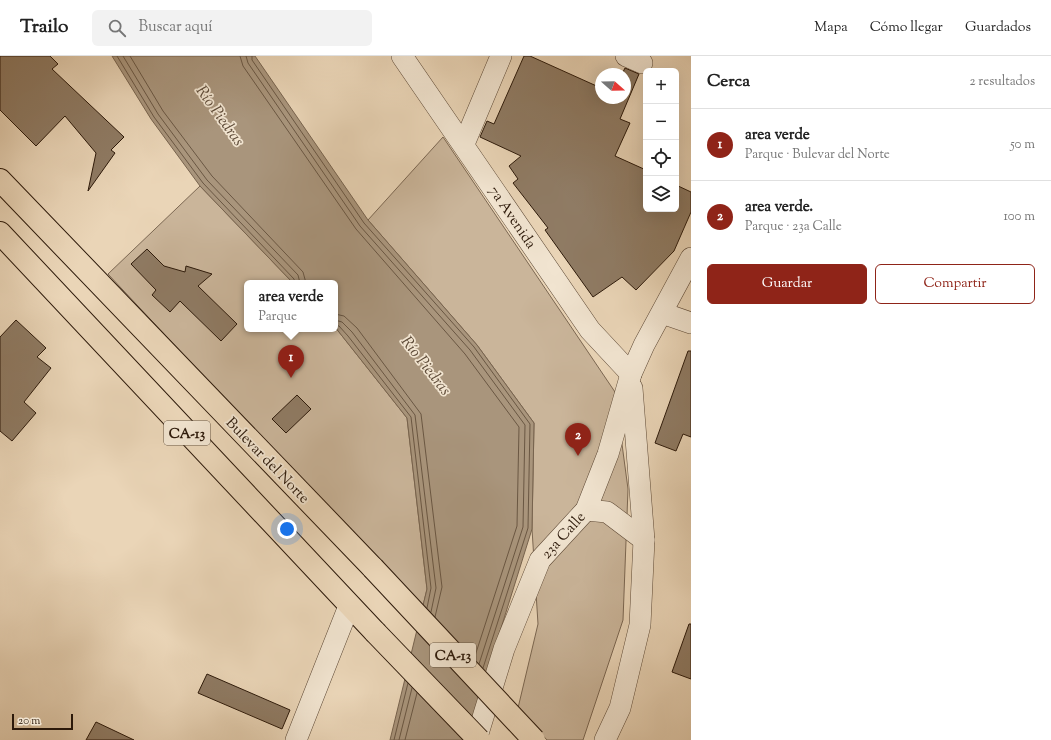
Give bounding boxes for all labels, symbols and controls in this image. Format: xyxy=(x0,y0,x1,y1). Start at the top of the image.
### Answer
search box xyxy=(92,10,372,46)
text: Trailo xyxy=(20,14,68,41)
icon: search xyxy=(106,17,128,39)
text: Buscar aquí xyxy=(138,17,213,38)
text: Mapa xyxy=(814,18,848,38)
text: Cómo llegar xyxy=(870,18,943,38)
text: Guardados xyxy=(965,18,1031,38)
north arrow xyxy=(595,68,631,104)
map controls xyxy=(643,68,679,212)
button: + xyxy=(643,68,679,104)
text: Cerca xyxy=(707,70,750,94)
text: 2 resultados xyxy=(969,73,1035,91)
water label: Río Piedras xyxy=(189,81,249,151)
button: − xyxy=(643,104,679,140)
text: area verde xyxy=(745,125,810,146)
text: 1 xyxy=(718,136,722,154)
text: 50 m xyxy=(1010,136,1035,154)
button: locate xyxy=(643,140,679,176)
text: Parque · Bulevar del Norte xyxy=(745,146,890,164)
button: layers xyxy=(643,176,679,212)
street label: 7a Avenida xyxy=(483,182,541,254)
text: area verde. xyxy=(745,197,813,218)
text: 2 xyxy=(717,208,723,226)
text: 100 m xyxy=(1003,208,1035,226)
text: Parque · 23a Calle xyxy=(745,218,842,236)
button: Guardar xyxy=(707,264,867,304)
button: Compartir xyxy=(875,264,1035,304)
popup xyxy=(244,280,338,332)
text: area verde xyxy=(259,287,323,308)
text: Parque xyxy=(259,308,297,326)
water label: Río Piedras xyxy=(394,332,456,401)
pin: 1 xyxy=(278,345,304,378)
street label: Bulevar del Norte xyxy=(220,413,314,509)
road number: CA-13 xyxy=(164,421,210,445)
pin: 2 xyxy=(565,423,591,456)
street label: 23a Calle xyxy=(537,508,591,564)
your location xyxy=(277,519,297,539)
road number: CA-13 xyxy=(430,643,476,667)
scale bar xyxy=(12,712,73,731)
text: 20 m xyxy=(18,713,40,729)

